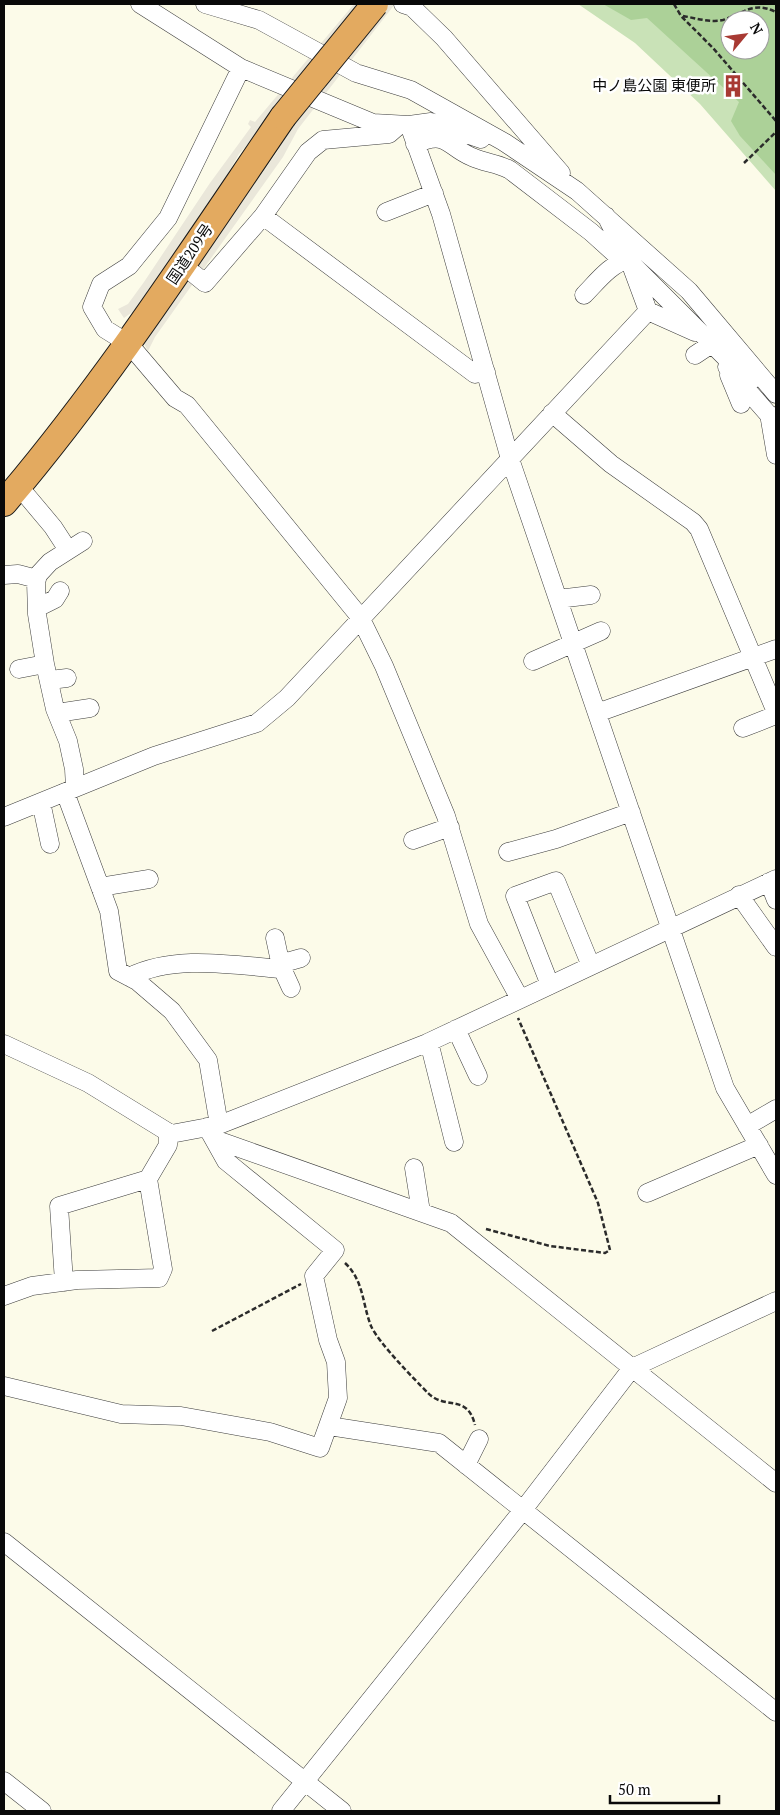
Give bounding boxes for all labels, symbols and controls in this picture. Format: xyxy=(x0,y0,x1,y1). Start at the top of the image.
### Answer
north arrow xyxy=(720,10,770,60)
text: N xyxy=(746,19,768,38)
building icon: 中ノ島公園 東便所 xyxy=(720,73,746,99)
place label: 中ノ島公園 東便所 xyxy=(592,75,716,95)
street label: 国道209号 xyxy=(162,219,217,288)
scale bar xyxy=(610,1772,719,1804)
text: 50 m xyxy=(618,1779,651,1799)

